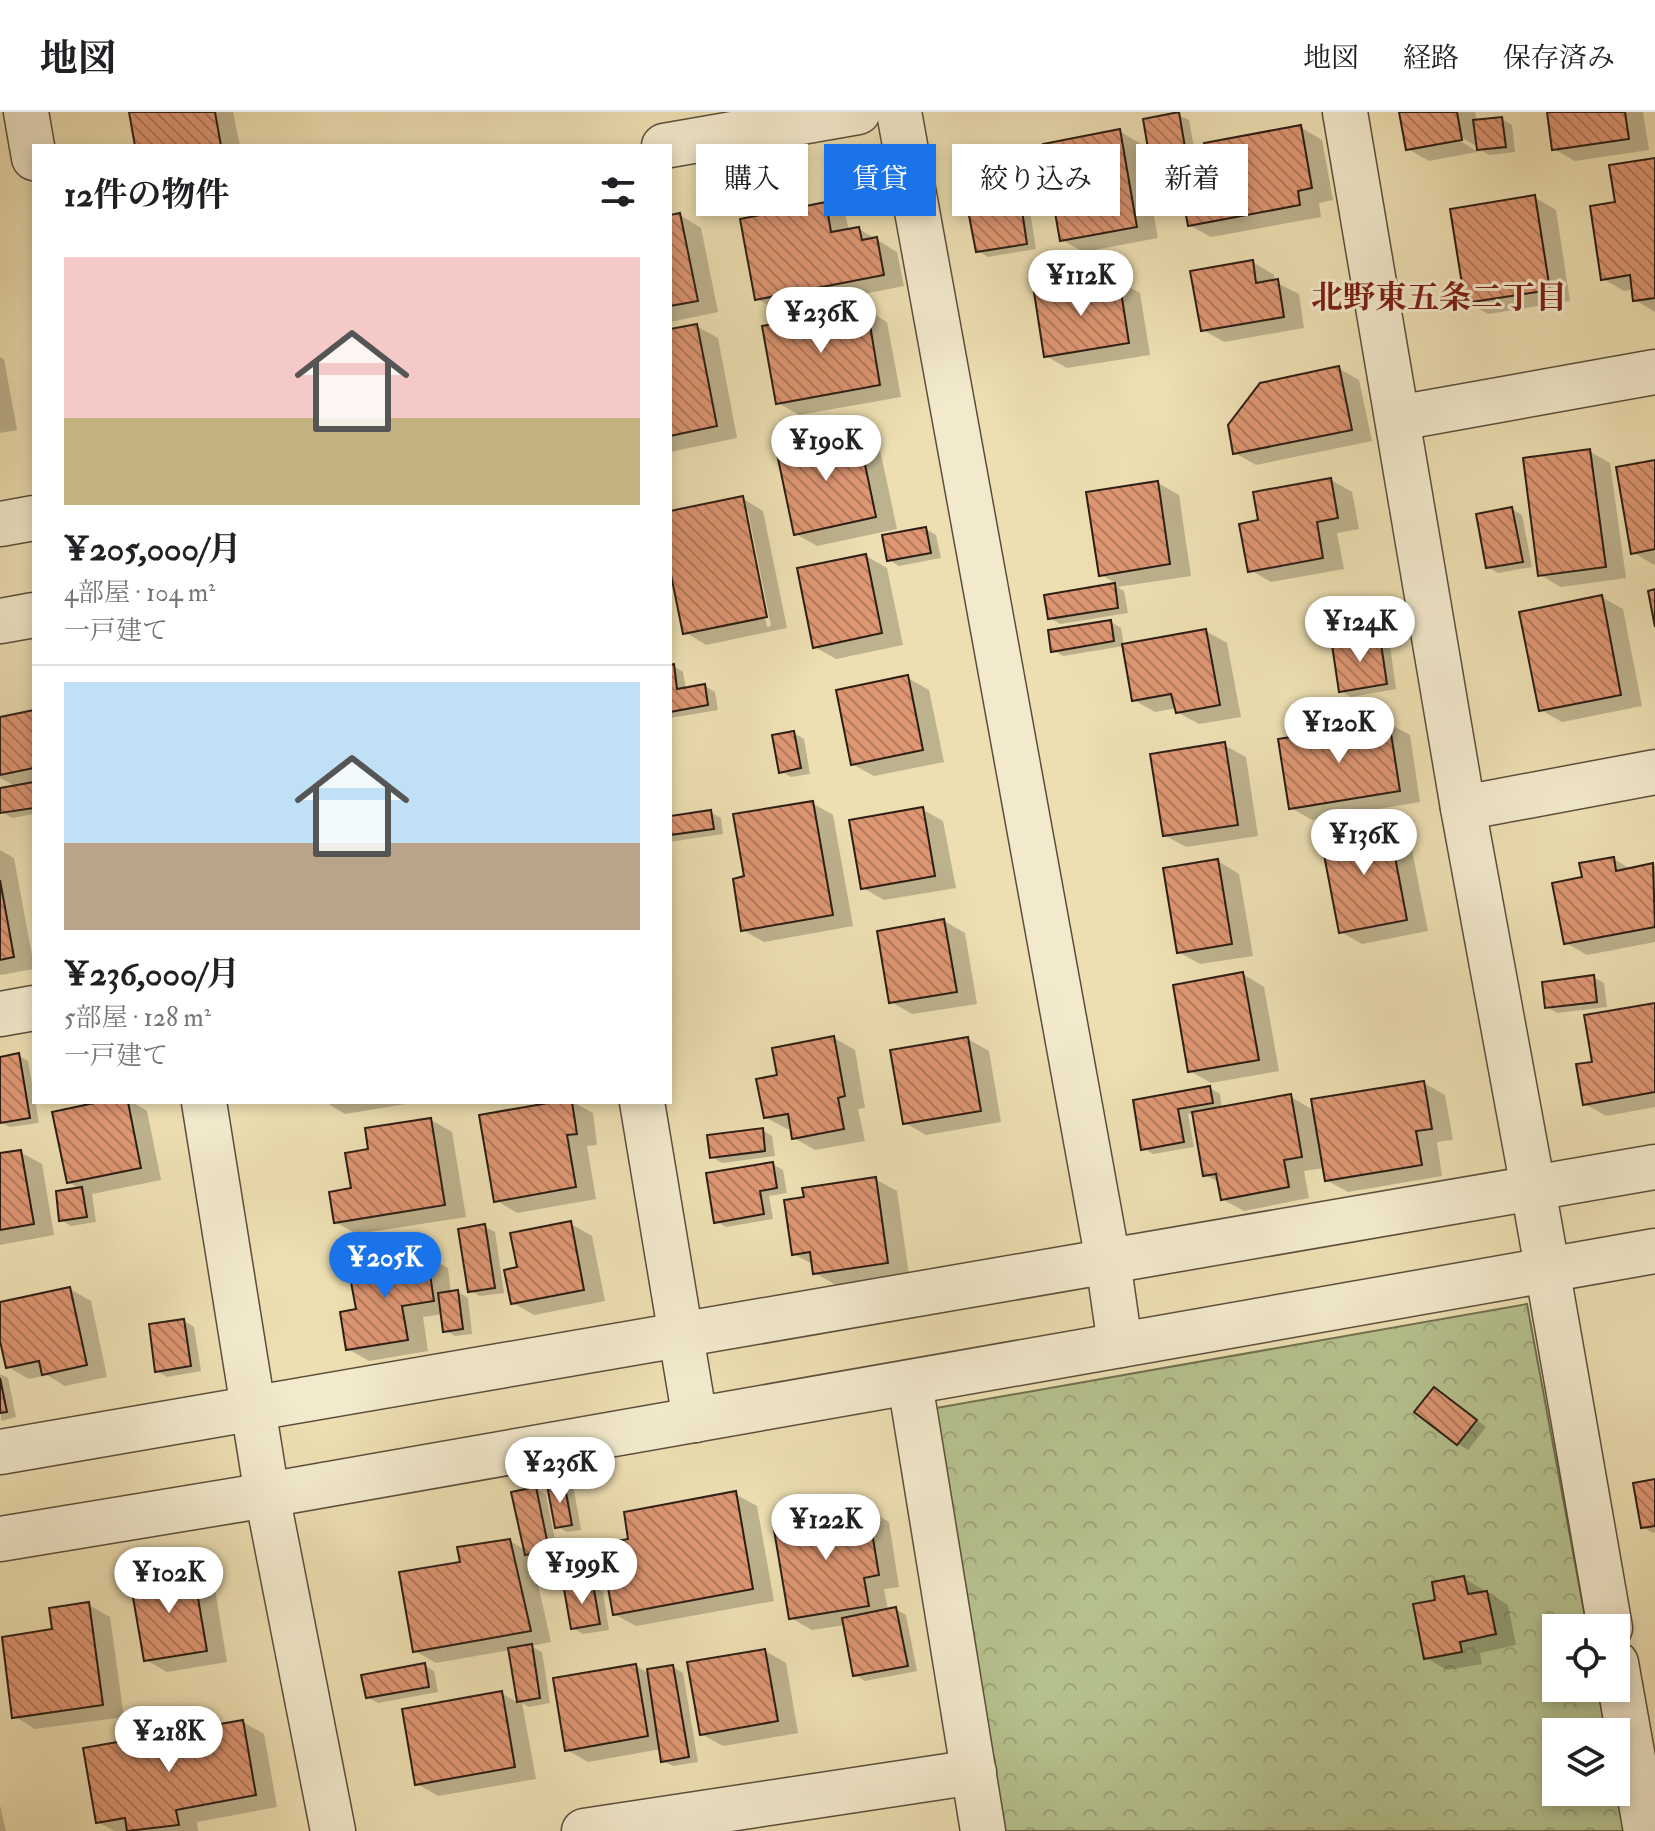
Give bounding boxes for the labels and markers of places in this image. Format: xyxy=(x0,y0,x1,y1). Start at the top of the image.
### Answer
pin: ¥112K xyxy=(1025,250,1137,318)
pin: ¥236K xyxy=(765,287,877,355)
pin: ¥190K xyxy=(770,415,882,483)
pin: ¥124K xyxy=(1304,596,1416,664)
pin: ¥120K xyxy=(1283,697,1395,765)
pin: ¥136K xyxy=(1308,809,1420,877)
pin: ¥205K xyxy=(329,1232,441,1300)
pin: ¥236K xyxy=(504,1437,616,1505)
pin: ¥122K xyxy=(770,1494,882,1562)
pin: ¥199K xyxy=(526,1538,638,1606)
pin: ¥102K xyxy=(113,1547,225,1615)
pin: ¥218K xyxy=(113,1706,225,1774)

